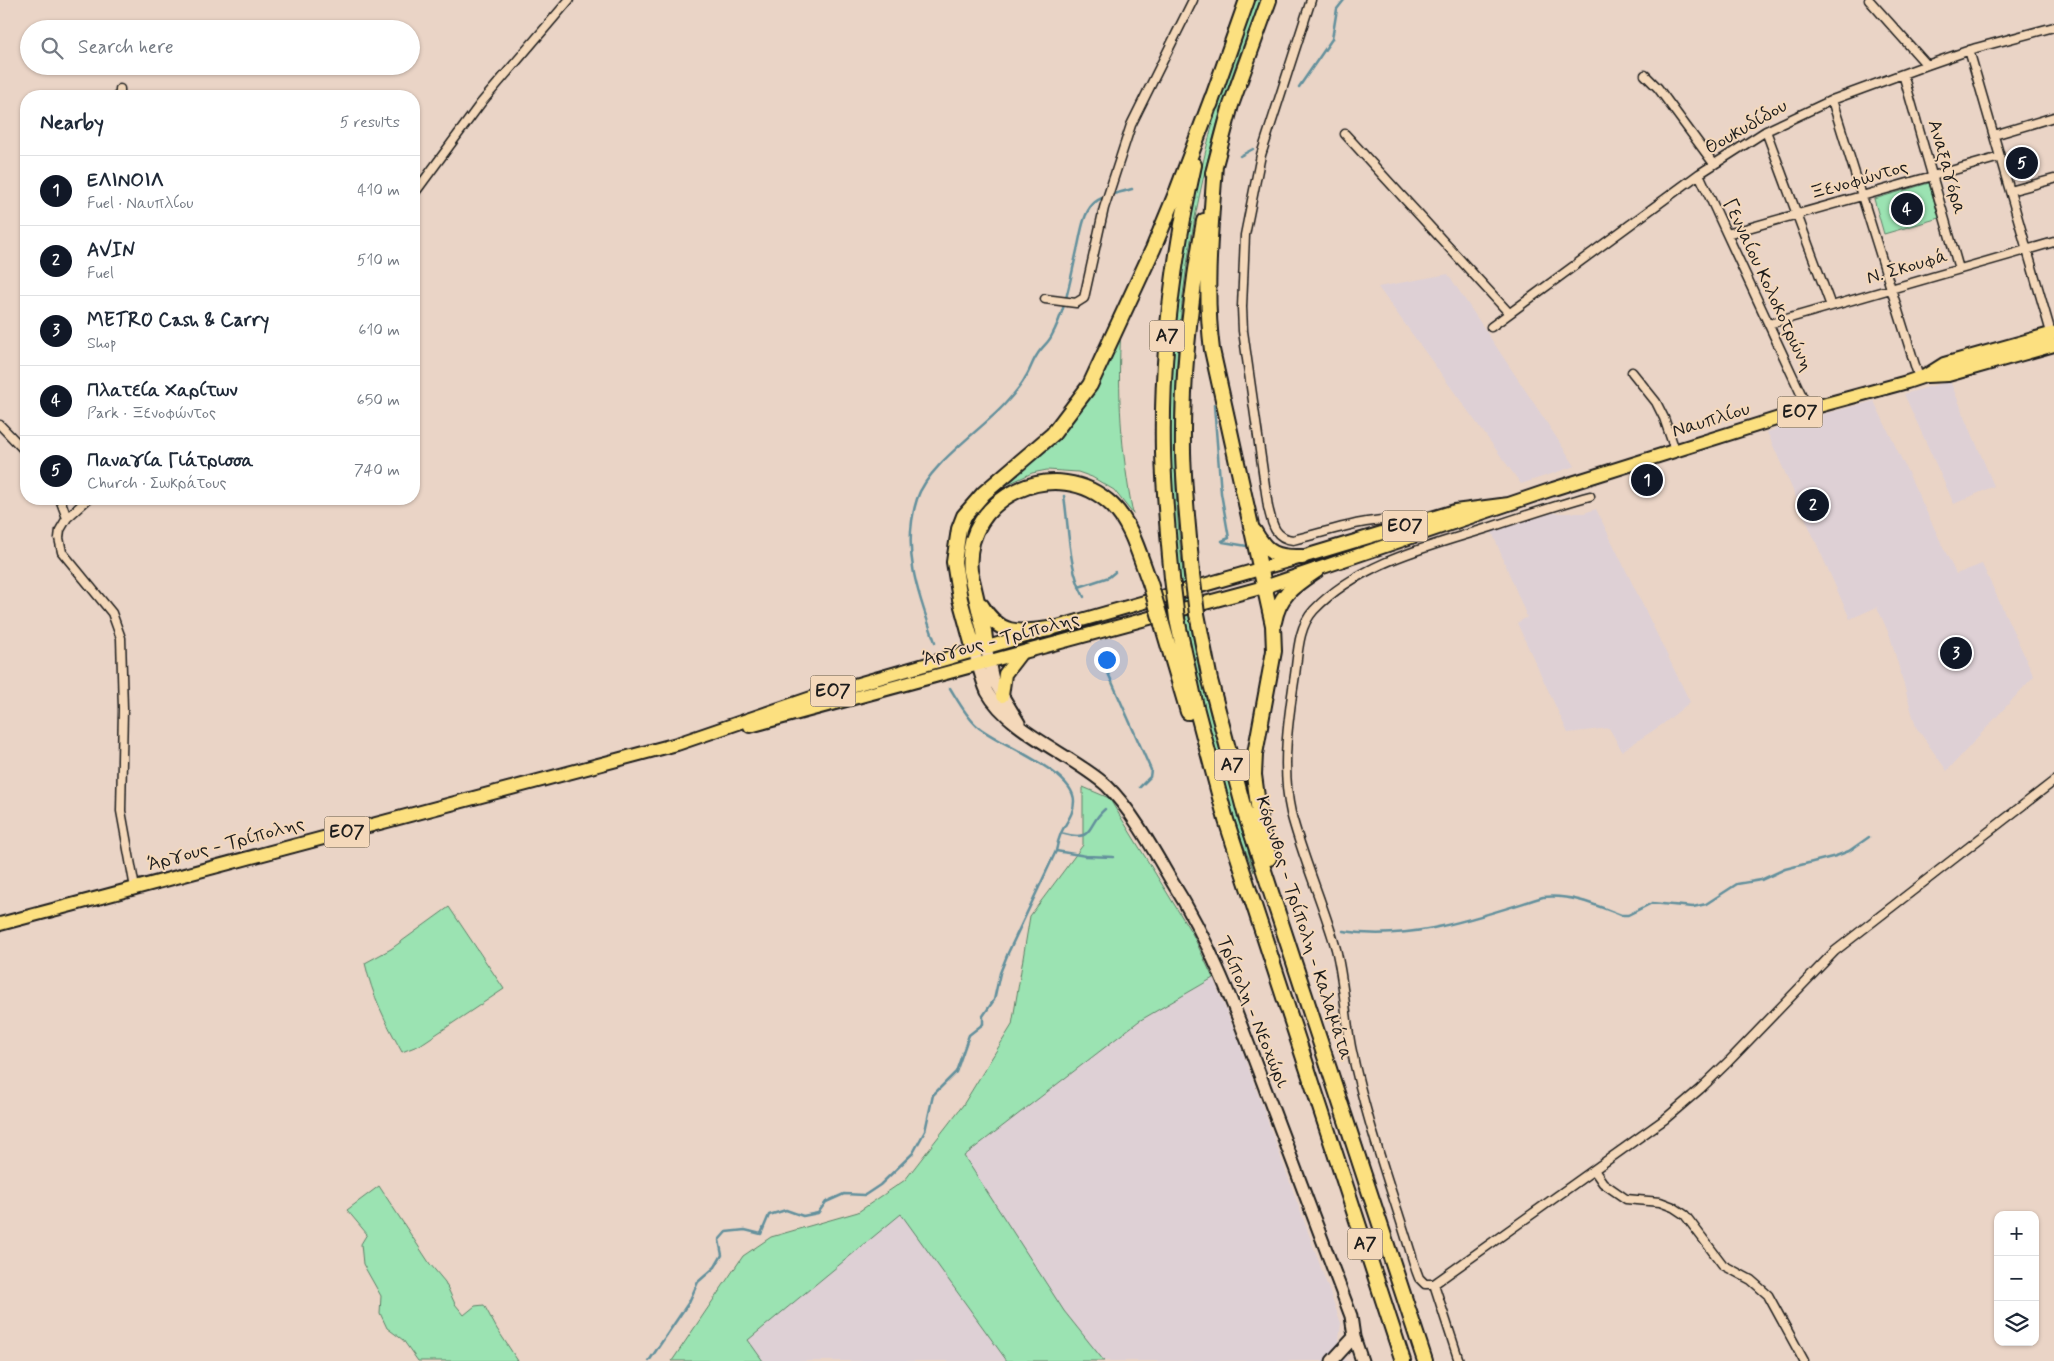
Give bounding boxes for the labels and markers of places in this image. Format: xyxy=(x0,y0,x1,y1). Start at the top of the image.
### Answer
pin: 5 xyxy=(2006,144,2038,182)
pin: 4 xyxy=(1891,190,1923,228)
pin: 1 xyxy=(1631,461,1663,499)
pin: 2 xyxy=(1797,486,1829,524)
pin: 3 xyxy=(1940,634,1972,672)

